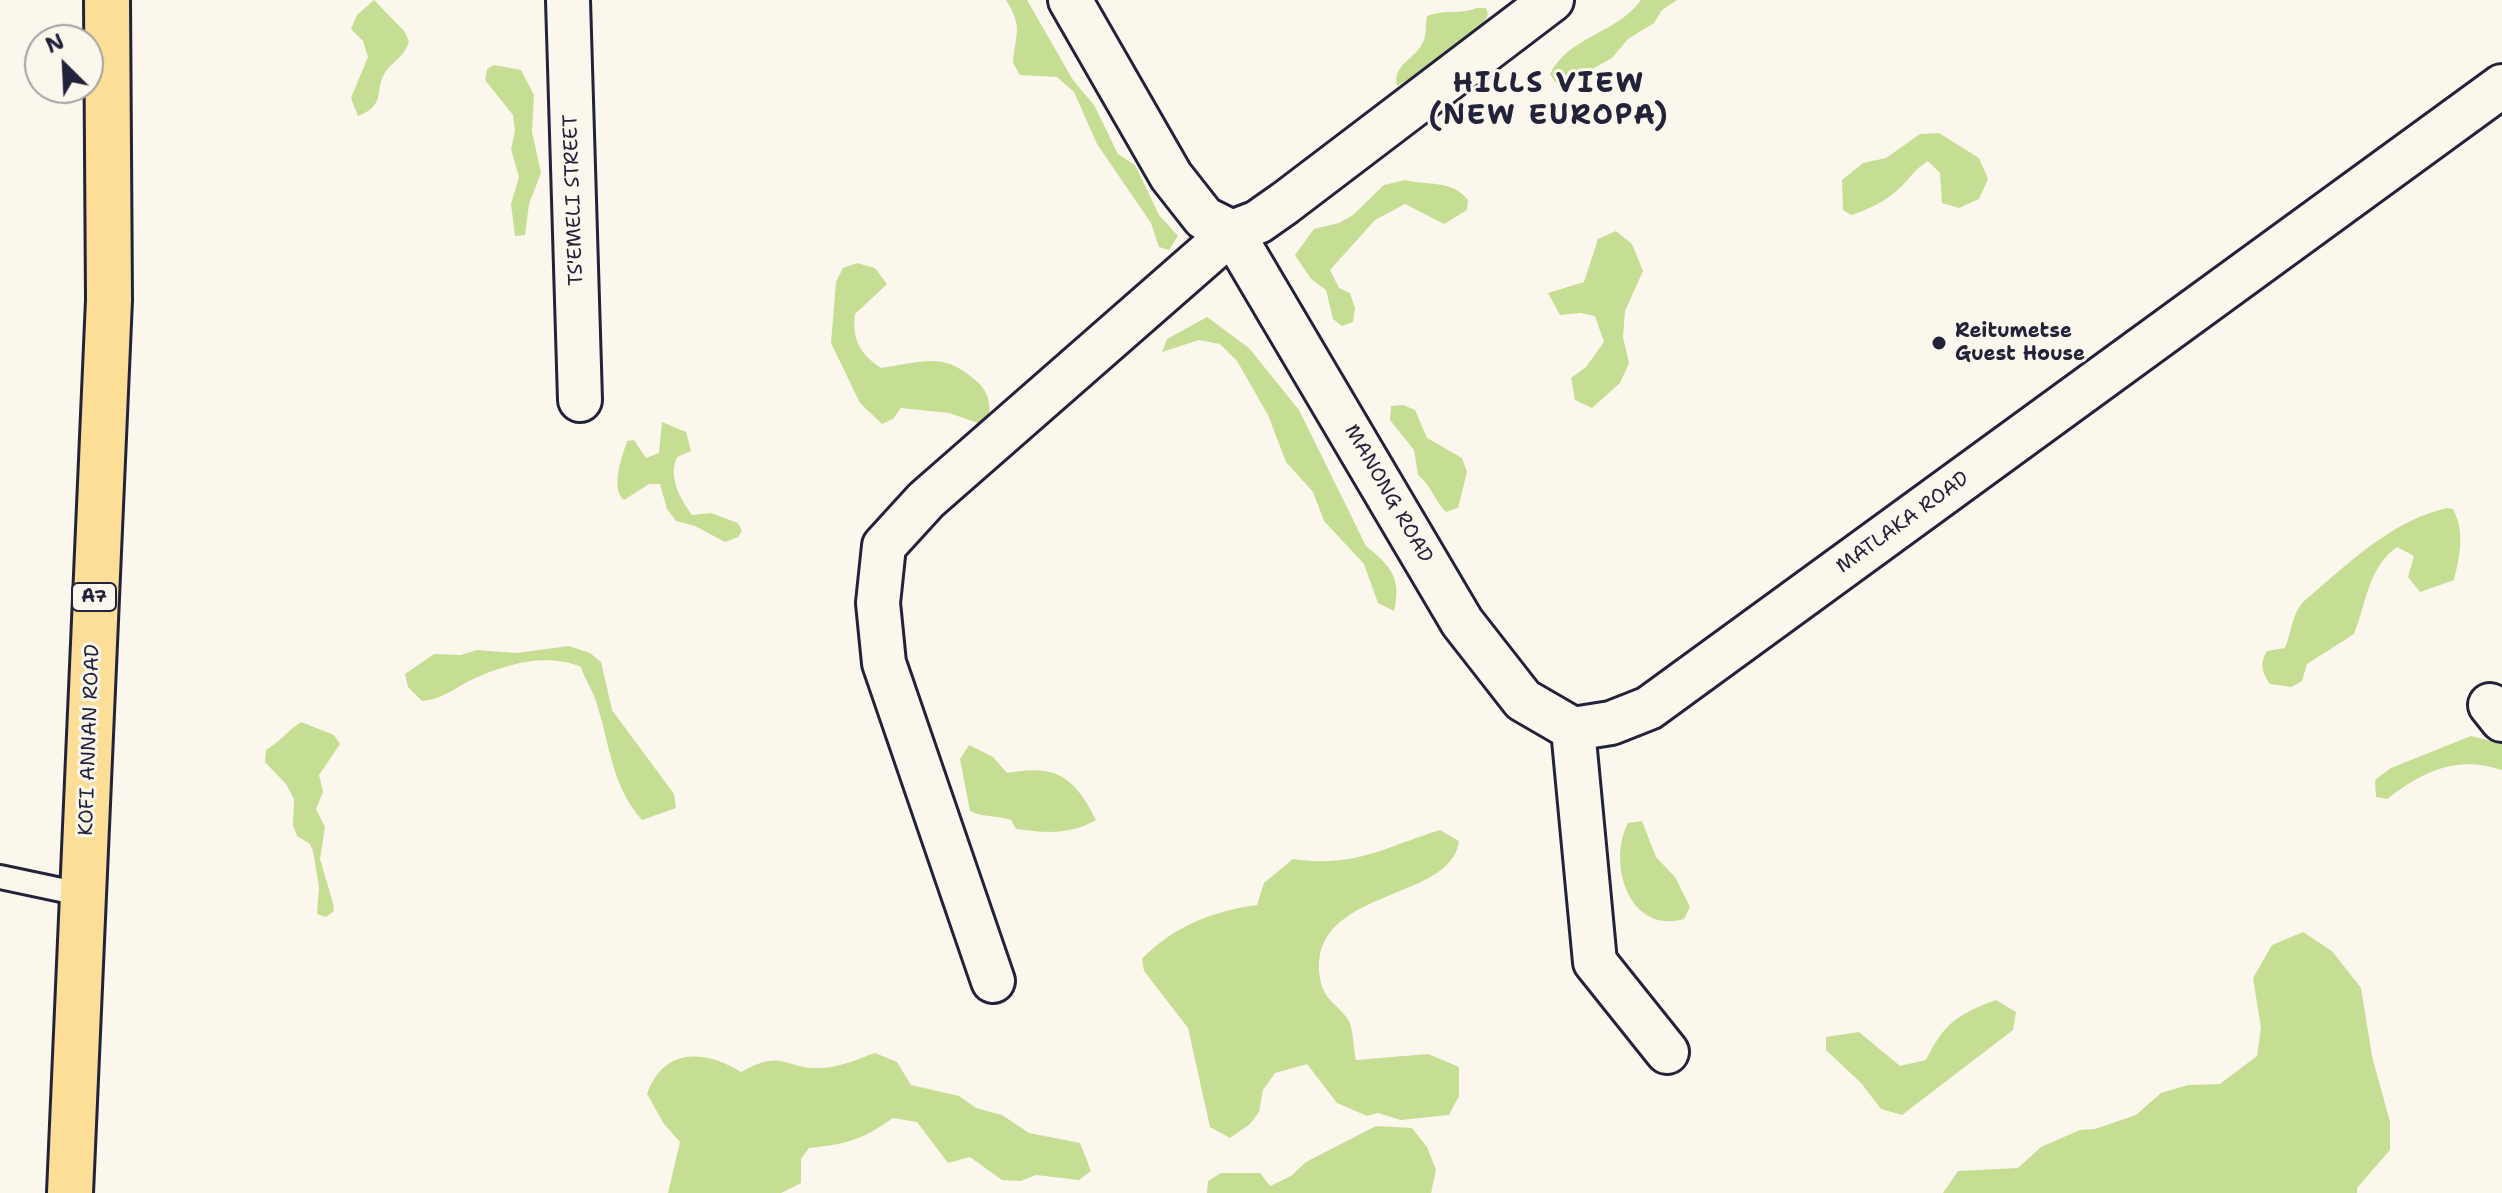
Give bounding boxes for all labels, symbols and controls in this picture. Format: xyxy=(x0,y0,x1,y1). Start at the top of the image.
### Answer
north arrow xyxy=(24,24,104,104)
text: N xyxy=(41,27,69,60)
district label: HILLS VIEW (NEW EUROPA) xyxy=(1428,68,1670,134)
street label: TS'EMELI STREET xyxy=(559,114,589,286)
place label: Reitumetse Guest House xyxy=(1955,320,2085,367)
marker: Reitumetse Guest House xyxy=(1930,334,1948,352)
street label: MANONG ROAD xyxy=(1339,421,1437,567)
street label: MATLAKA ROAD xyxy=(1832,467,1974,579)
road number: A7 xyxy=(72,583,116,611)
street label: KOFI ANNAN ROAD xyxy=(75,644,105,836)

